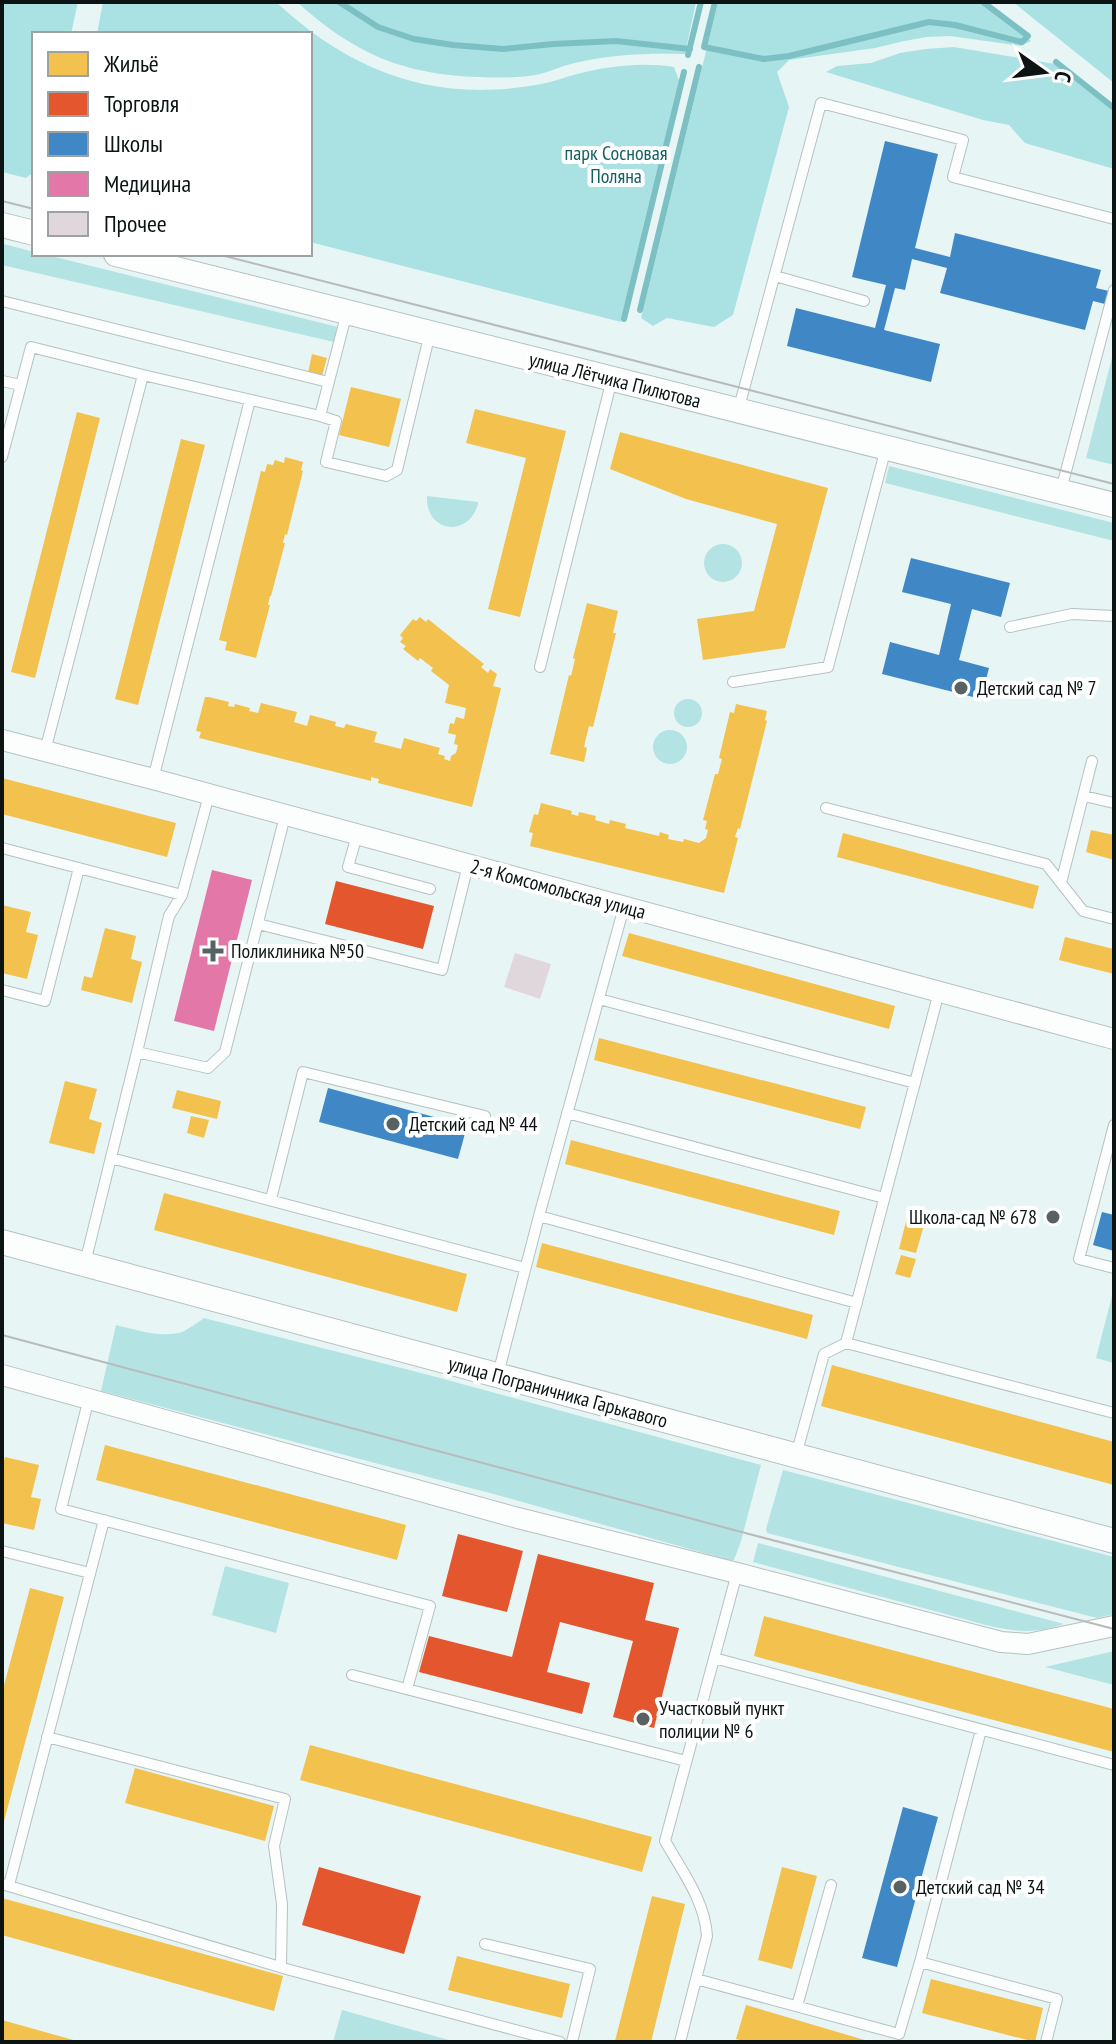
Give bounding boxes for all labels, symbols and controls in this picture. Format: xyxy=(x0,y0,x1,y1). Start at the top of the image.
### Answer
legend xyxy=(32,32,312,256)
north arrow xyxy=(1004,32,1084,112)
text: Жильё xyxy=(103,48,159,79)
text: С xyxy=(1049,69,1078,85)
text: Торговля xyxy=(104,88,179,119)
text: Школы xyxy=(104,128,163,159)
park label: парк Сосновая Поляна xyxy=(565,140,667,189)
text: Медицина xyxy=(104,168,191,199)
text: Прочее xyxy=(104,208,167,239)
street label: улица Лётчика Пилютова xyxy=(526,346,704,414)
place label: Детский сад № 7 xyxy=(977,675,1096,701)
marker: Детский сад № 7 xyxy=(952,679,970,697)
street label: 2-я Комсомольская улица xyxy=(467,853,649,925)
place label: Поликлиника №50 xyxy=(231,938,364,964)
marker: Поликлиника №50 xyxy=(202,940,224,962)
place label: Детский сад № 44 xyxy=(409,1111,537,1137)
marker: Детский сад № 44 xyxy=(384,1115,402,1133)
place label: Школа-сад № 678 xyxy=(909,1204,1037,1230)
marker: Школа-сад № 678 xyxy=(1044,1208,1062,1226)
street label: улица Пограничника Гарькавого xyxy=(445,1350,671,1434)
place label: Участковый пункт полиции № 6 xyxy=(659,1695,785,1744)
marker: Участковый пункт полиции № 6 xyxy=(634,1710,652,1728)
place label: Детский сад № 34 xyxy=(916,1874,1044,1900)
marker: Детский сад № 34 xyxy=(891,1878,909,1896)

